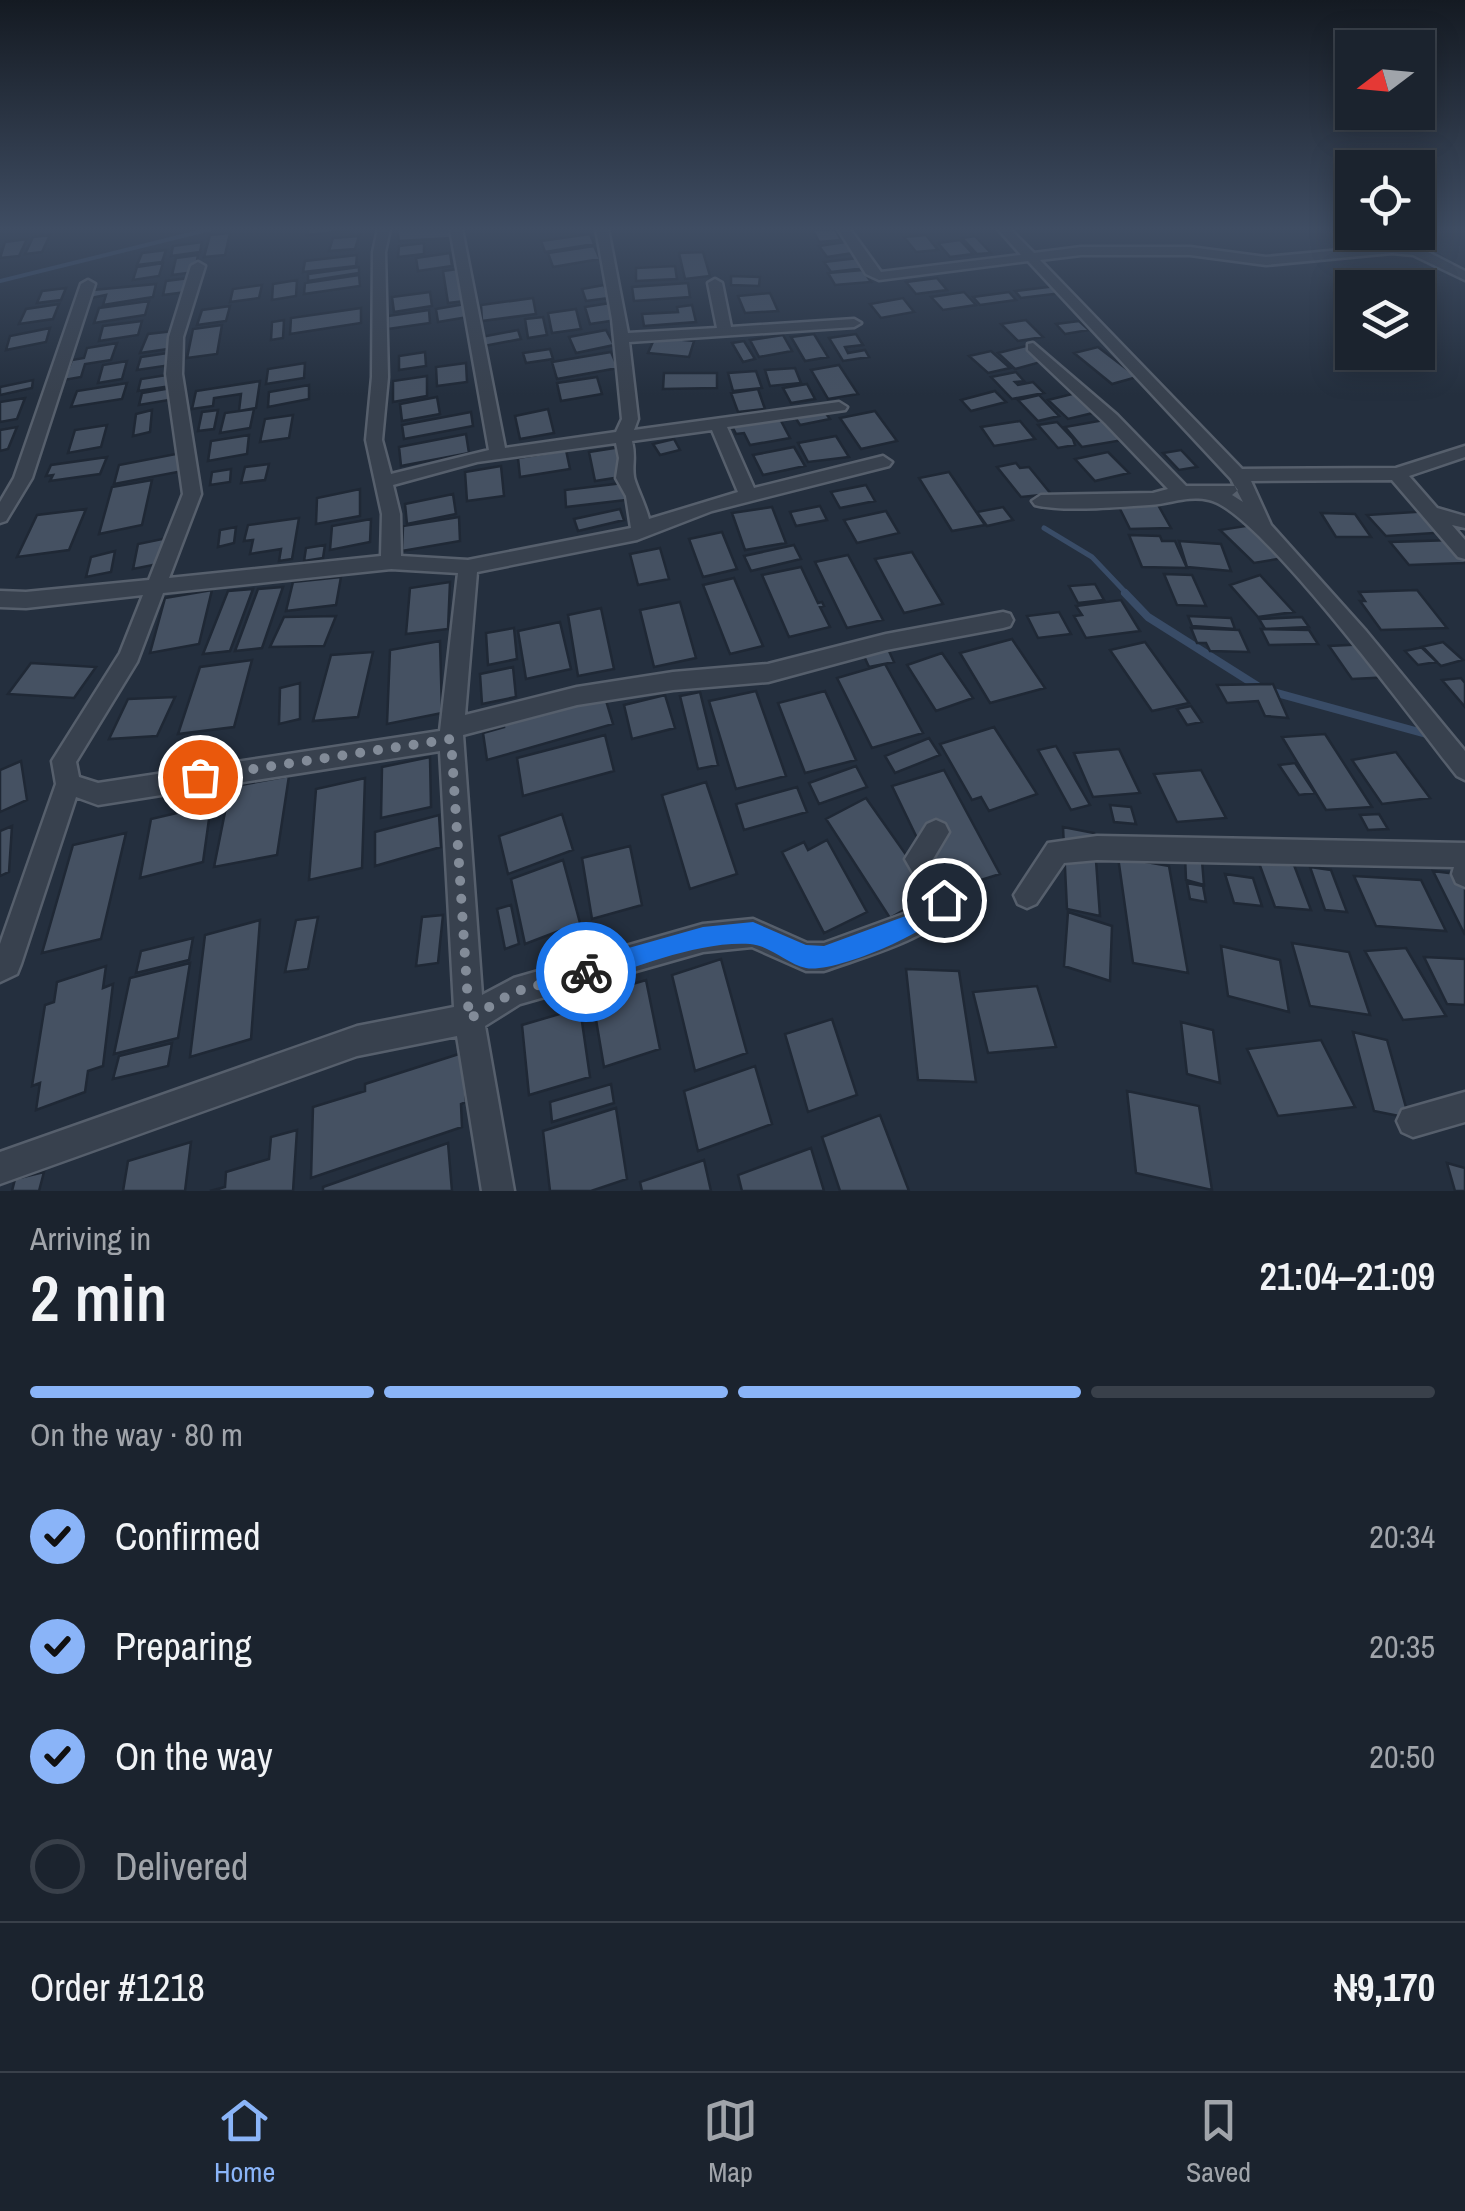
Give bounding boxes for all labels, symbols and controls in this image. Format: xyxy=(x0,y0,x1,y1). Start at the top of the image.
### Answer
north arrow xyxy=(1335,30,1435,130)
map controls xyxy=(1335,30,1435,370)
button: locate xyxy=(1335,150,1435,250)
button: layers xyxy=(1335,270,1435,370)
pin xyxy=(158,735,243,820)
icon: bag xyxy=(173,750,228,805)
pin xyxy=(902,858,987,943)
icon: home xyxy=(917,873,972,928)
courier xyxy=(536,922,636,1022)
icon: bike xyxy=(559,945,614,1000)
text: Arriving in xyxy=(30,1217,151,1260)
text: 21:04–21:09 xyxy=(1259,1251,1435,1302)
text: 2 min xyxy=(30,1254,167,1341)
text: On the way · 80 m xyxy=(30,1413,243,1456)
icon: check xyxy=(30,1509,85,1564)
text: Confirmed xyxy=(115,1511,260,1562)
text: 20:34 xyxy=(1369,1515,1435,1558)
icon: check xyxy=(30,1619,85,1674)
text: Preparing xyxy=(115,1621,252,1672)
text: 20:35 xyxy=(1369,1625,1435,1668)
icon: check xyxy=(30,1729,85,1784)
text: On the way xyxy=(115,1731,273,1782)
text: 20:50 xyxy=(1369,1735,1435,1778)
text: Delivered xyxy=(115,1841,248,1892)
text: Order #1218 xyxy=(30,1962,205,2013)
text: ₦9,170 xyxy=(1335,1962,1435,2013)
tab: Home xyxy=(214,2093,275,2191)
tab: Map xyxy=(703,2093,758,2191)
tab: Saved xyxy=(1186,2093,1251,2191)

